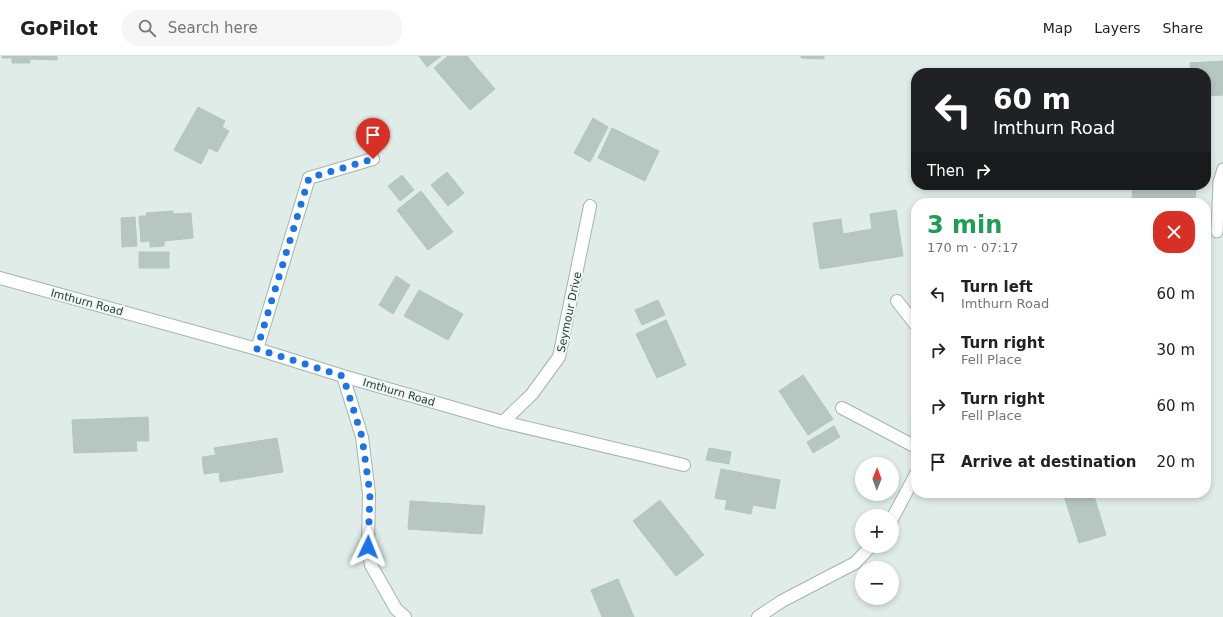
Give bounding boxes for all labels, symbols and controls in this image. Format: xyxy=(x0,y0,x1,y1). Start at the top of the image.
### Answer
search box xyxy=(122,10,402,46)
text: GoPilot xyxy=(20,17,98,39)
icon: search xyxy=(136,17,158,39)
text: Search here xyxy=(168,19,258,37)
text: Map xyxy=(1043,20,1072,36)
text: Layers xyxy=(1094,20,1141,36)
text: Share xyxy=(1163,20,1203,36)
text: 60 m xyxy=(993,83,1071,116)
icon: left xyxy=(927,84,979,136)
text: Imthurn Road xyxy=(993,117,1115,138)
pin xyxy=(356,118,390,159)
icon: arrive xyxy=(362,124,384,146)
icon: right xyxy=(972,160,994,182)
text: Then xyxy=(927,162,964,180)
text: 3 min xyxy=(927,211,1002,239)
button: close xyxy=(1153,211,1195,253)
text: 170 m · 07:17 xyxy=(927,240,1018,255)
street label: Seymour Drive xyxy=(555,270,584,354)
text: Turn left xyxy=(961,278,1033,296)
icon: left xyxy=(927,283,949,305)
text: 60 m xyxy=(1157,285,1195,303)
street label: Imthurn Road xyxy=(49,287,125,318)
text: Imthurn Road xyxy=(961,296,1049,311)
text: Turn right xyxy=(961,334,1045,352)
icon: right xyxy=(927,339,949,361)
text: 30 m xyxy=(1157,341,1195,359)
text: Fell Place xyxy=(961,352,1022,367)
street label: Imthurn Road xyxy=(361,376,437,409)
text: Turn right xyxy=(961,390,1045,408)
icon: right xyxy=(927,395,949,417)
text: 60 m xyxy=(1157,397,1195,415)
text: Fell Place xyxy=(961,408,1022,423)
icon: arrive xyxy=(927,451,949,473)
text: Arrive at destination xyxy=(961,453,1136,471)
text: 20 m xyxy=(1157,453,1195,471)
north arrow xyxy=(855,457,899,501)
map controls xyxy=(855,457,899,605)
button: + xyxy=(855,509,899,553)
position arrow xyxy=(347,526,389,568)
button: − xyxy=(855,561,899,605)

